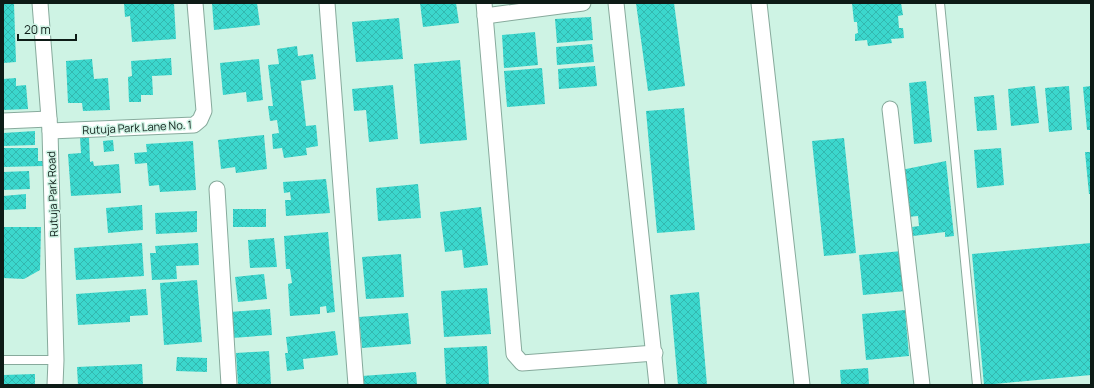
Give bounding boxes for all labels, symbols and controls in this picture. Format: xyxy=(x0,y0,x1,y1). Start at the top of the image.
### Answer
scale bar xyxy=(18,16,76,42)
text: 20 m xyxy=(24,21,51,38)
street label: Rutuja Park Lane No. 1 xyxy=(82,117,192,137)
street label: Rutuja Park Road xyxy=(43,151,61,237)

